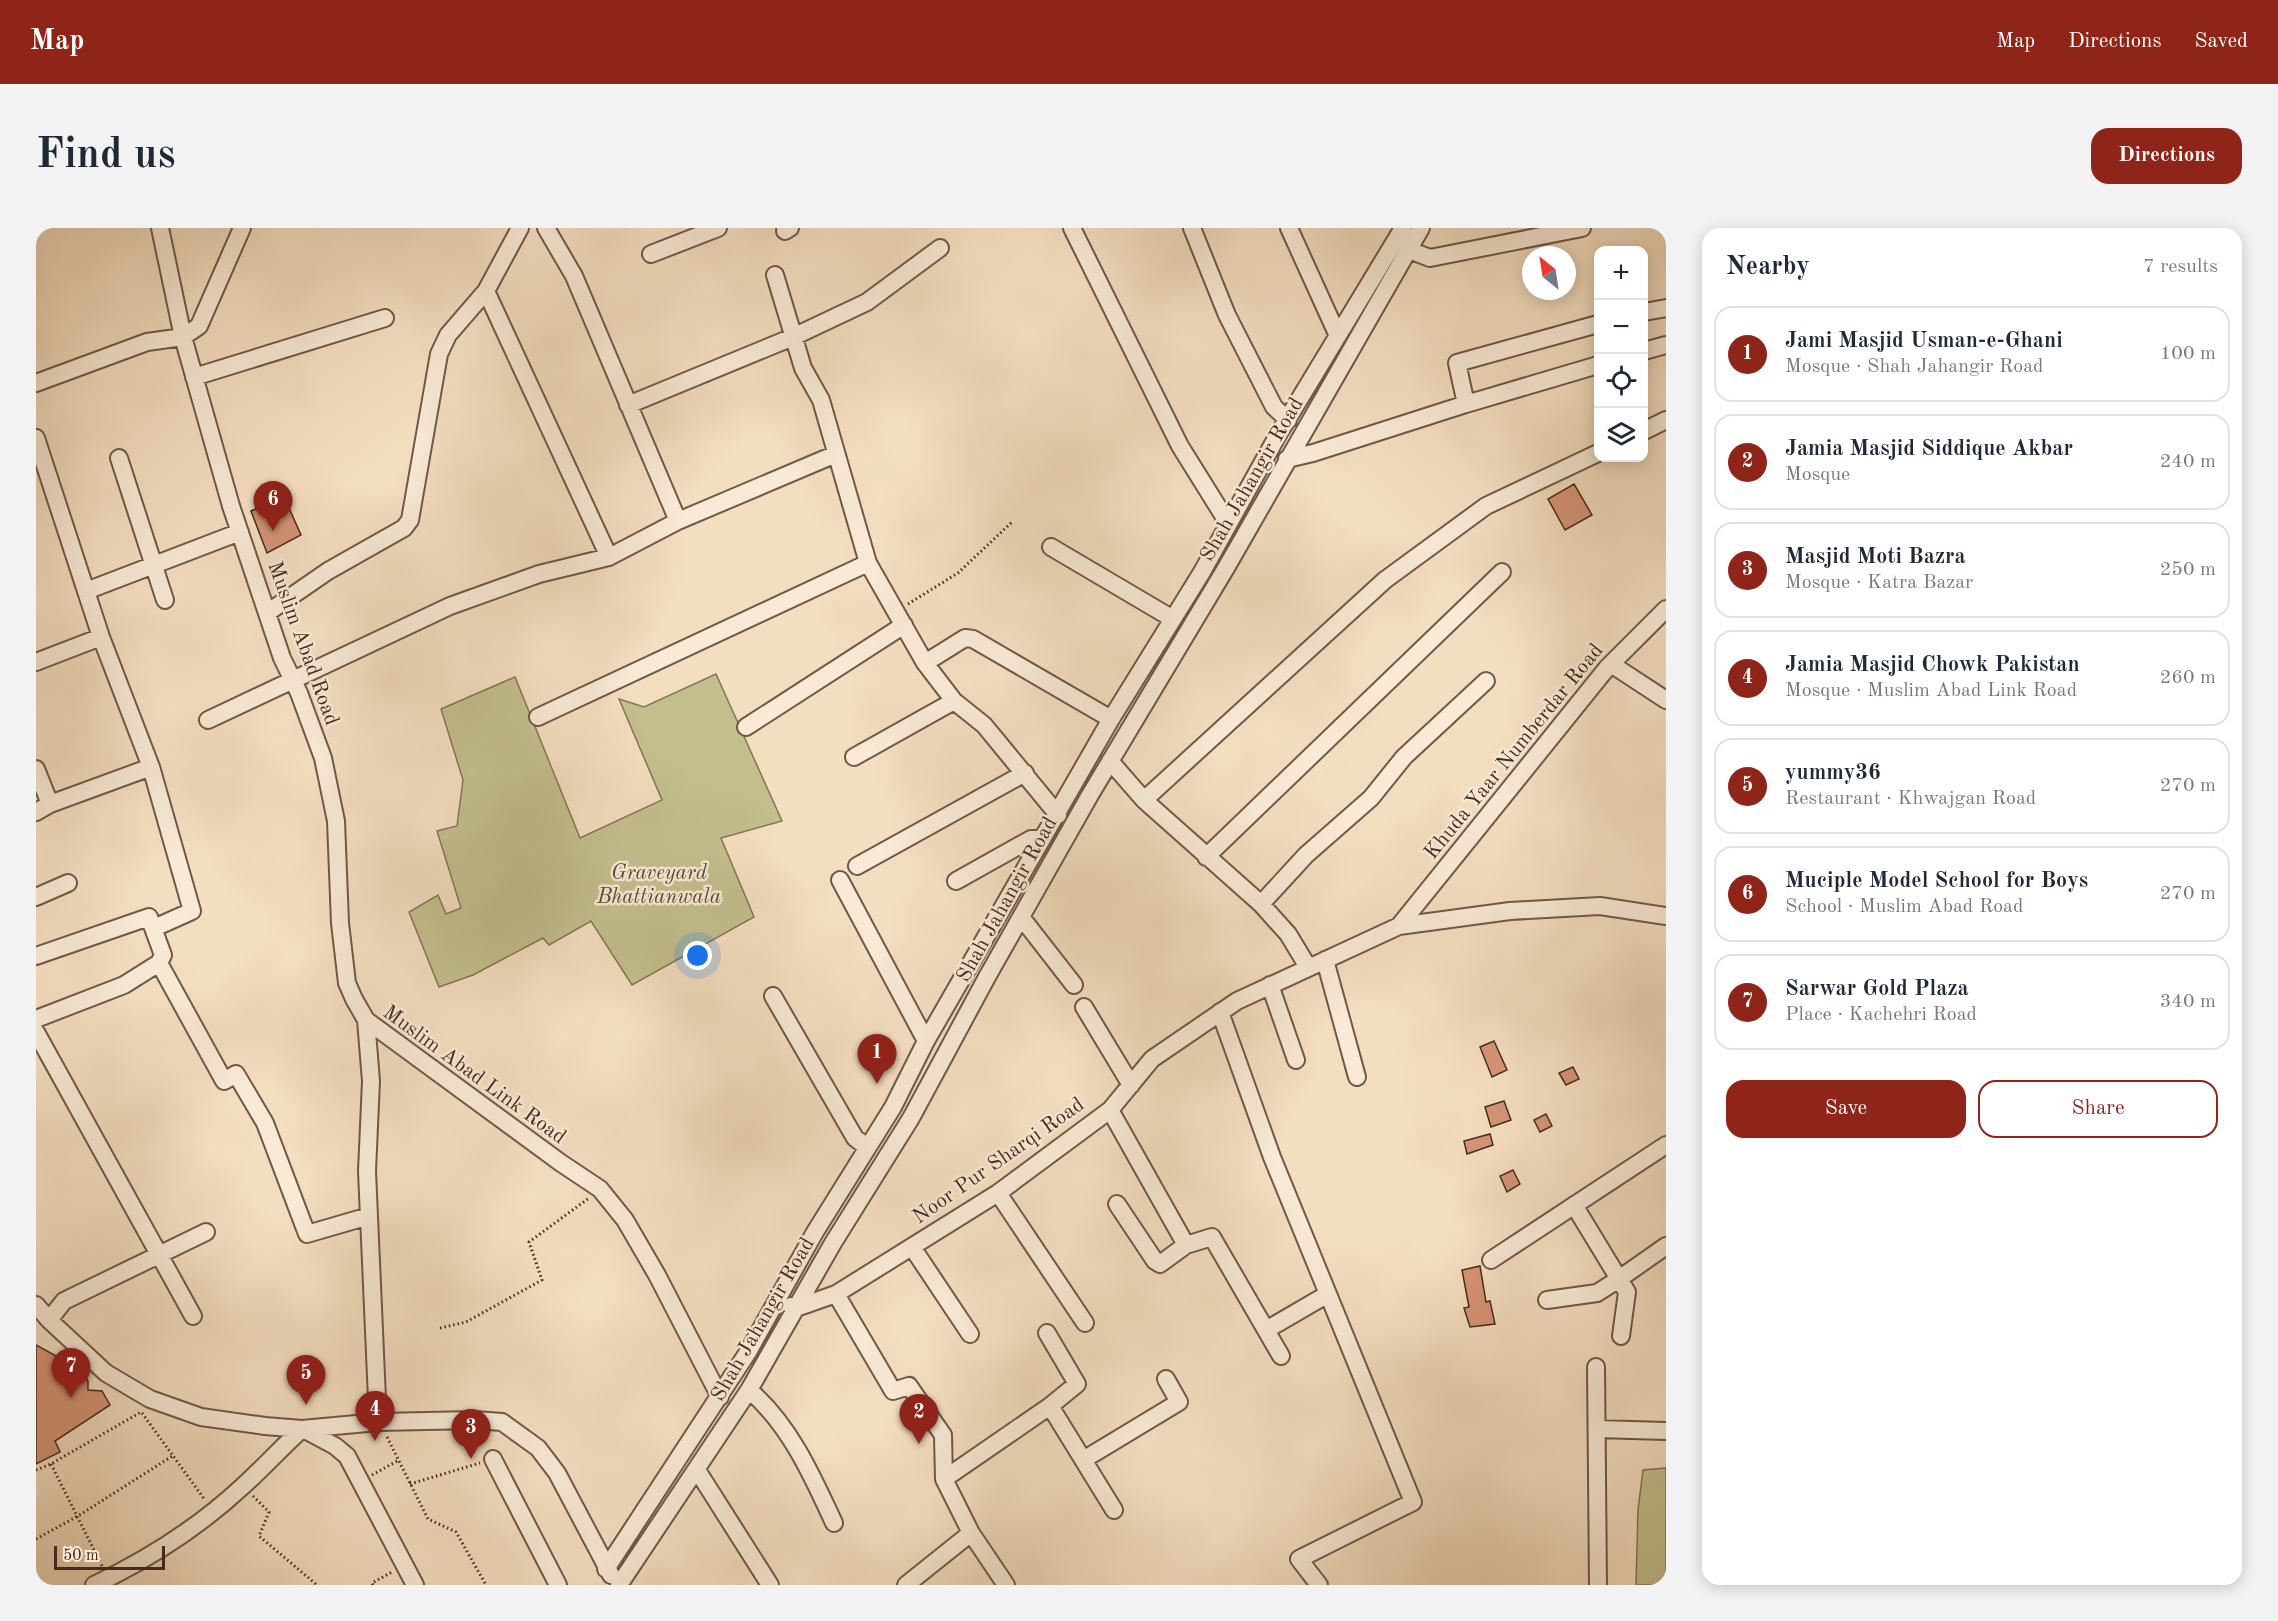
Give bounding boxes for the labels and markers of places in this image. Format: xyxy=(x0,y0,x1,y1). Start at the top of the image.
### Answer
pin: 6 xyxy=(254,482,292,531)
pin: 1 xyxy=(858,1034,896,1084)
pin: 7 xyxy=(51,1348,90,1398)
pin: 5 xyxy=(286,1356,326,1405)
pin: 4 xyxy=(356,1392,394,1441)
pin: 2 xyxy=(900,1394,938,1444)
pin: 3 xyxy=(452,1410,490,1459)

